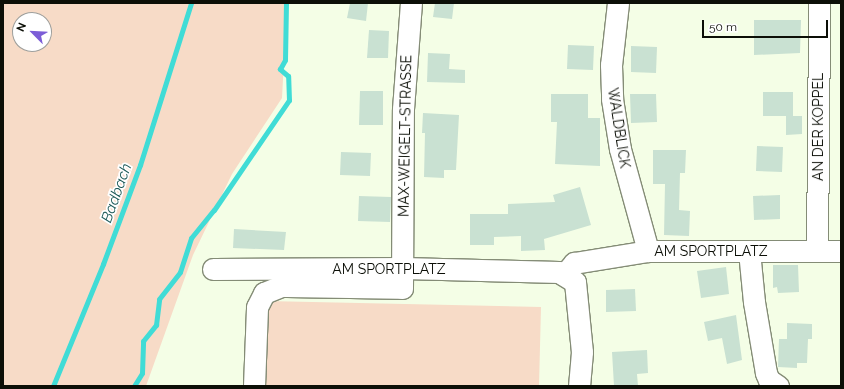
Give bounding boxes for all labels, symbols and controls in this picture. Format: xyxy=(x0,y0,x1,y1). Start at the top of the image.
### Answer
north arrow xyxy=(12,12,52,52)
scale bar xyxy=(704,12,830,38)
text: 50 m xyxy=(709,20,737,34)
text: N xyxy=(14,21,29,34)
street label: MAX-WEIGELT-STRASSE xyxy=(395,55,415,217)
street label: AN DER KOPPEL xyxy=(810,73,826,181)
street label: WALDBLICK xyxy=(604,87,634,169)
water label: Badbach xyxy=(98,161,136,225)
street label: AM SPORTPLATZ xyxy=(654,243,768,259)
street label: AM SPORTPLATZ xyxy=(332,261,446,277)

